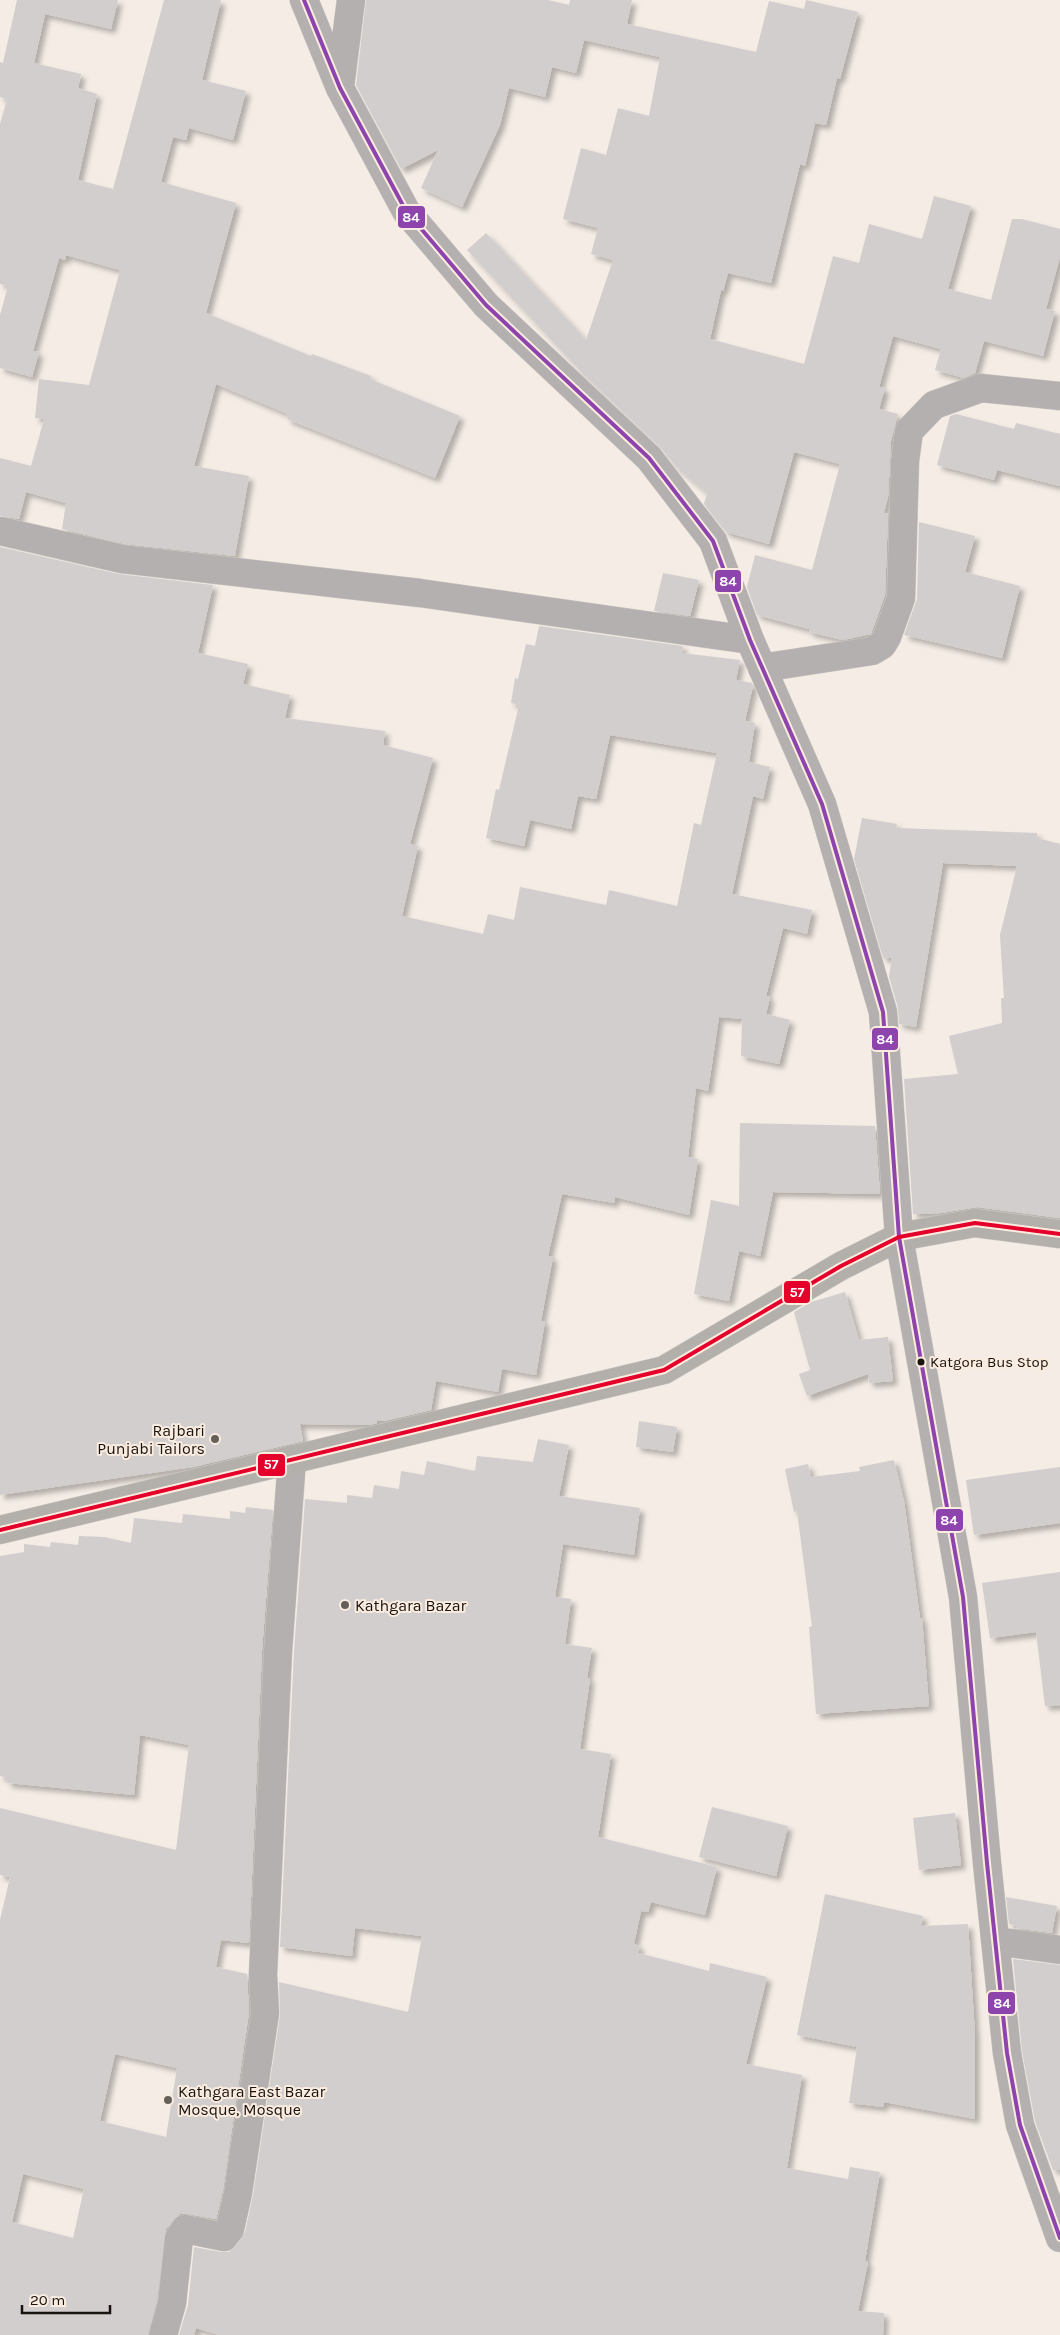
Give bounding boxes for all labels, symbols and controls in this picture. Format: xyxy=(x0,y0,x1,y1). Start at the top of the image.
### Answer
line badge: 84 xyxy=(397,205,426,229)
text: 84 xyxy=(402,209,420,226)
line badge: 84 xyxy=(714,569,742,593)
text: 84 xyxy=(719,573,737,590)
line badge: 84 xyxy=(871,1027,899,1051)
text: 84 xyxy=(876,1031,894,1048)
line badge: 57 xyxy=(783,1280,811,1304)
text: 57 xyxy=(789,1284,805,1301)
place label: Katgora Bus Stop xyxy=(930,1353,1048,1371)
marker: Katgora Bus Stop xyxy=(916,1357,926,1367)
place label: Rajbari Punjabi Tailors xyxy=(97,1421,205,1458)
marker: Rajbari Punjabi Tailors xyxy=(209,1433,221,1445)
line badge: 57 xyxy=(257,1453,286,1477)
text: 57 xyxy=(263,1456,279,1473)
line badge: 84 xyxy=(935,1508,964,1532)
text: 84 xyxy=(940,1512,958,1529)
place label: Kathgara Bazar xyxy=(355,1596,467,1615)
marker: Kathgara Bazar xyxy=(339,1599,351,1611)
line badge: 84 xyxy=(987,1991,1016,2015)
text: 84 xyxy=(993,1995,1011,2012)
place label: Kathgara East Bazar Mosque, Mosque xyxy=(178,2082,326,2119)
marker: Kathgara East Bazar Mosque, Mosque xyxy=(162,2094,174,2106)
scale bar xyxy=(22,2282,110,2314)
text: 20 m xyxy=(30,2291,65,2309)

